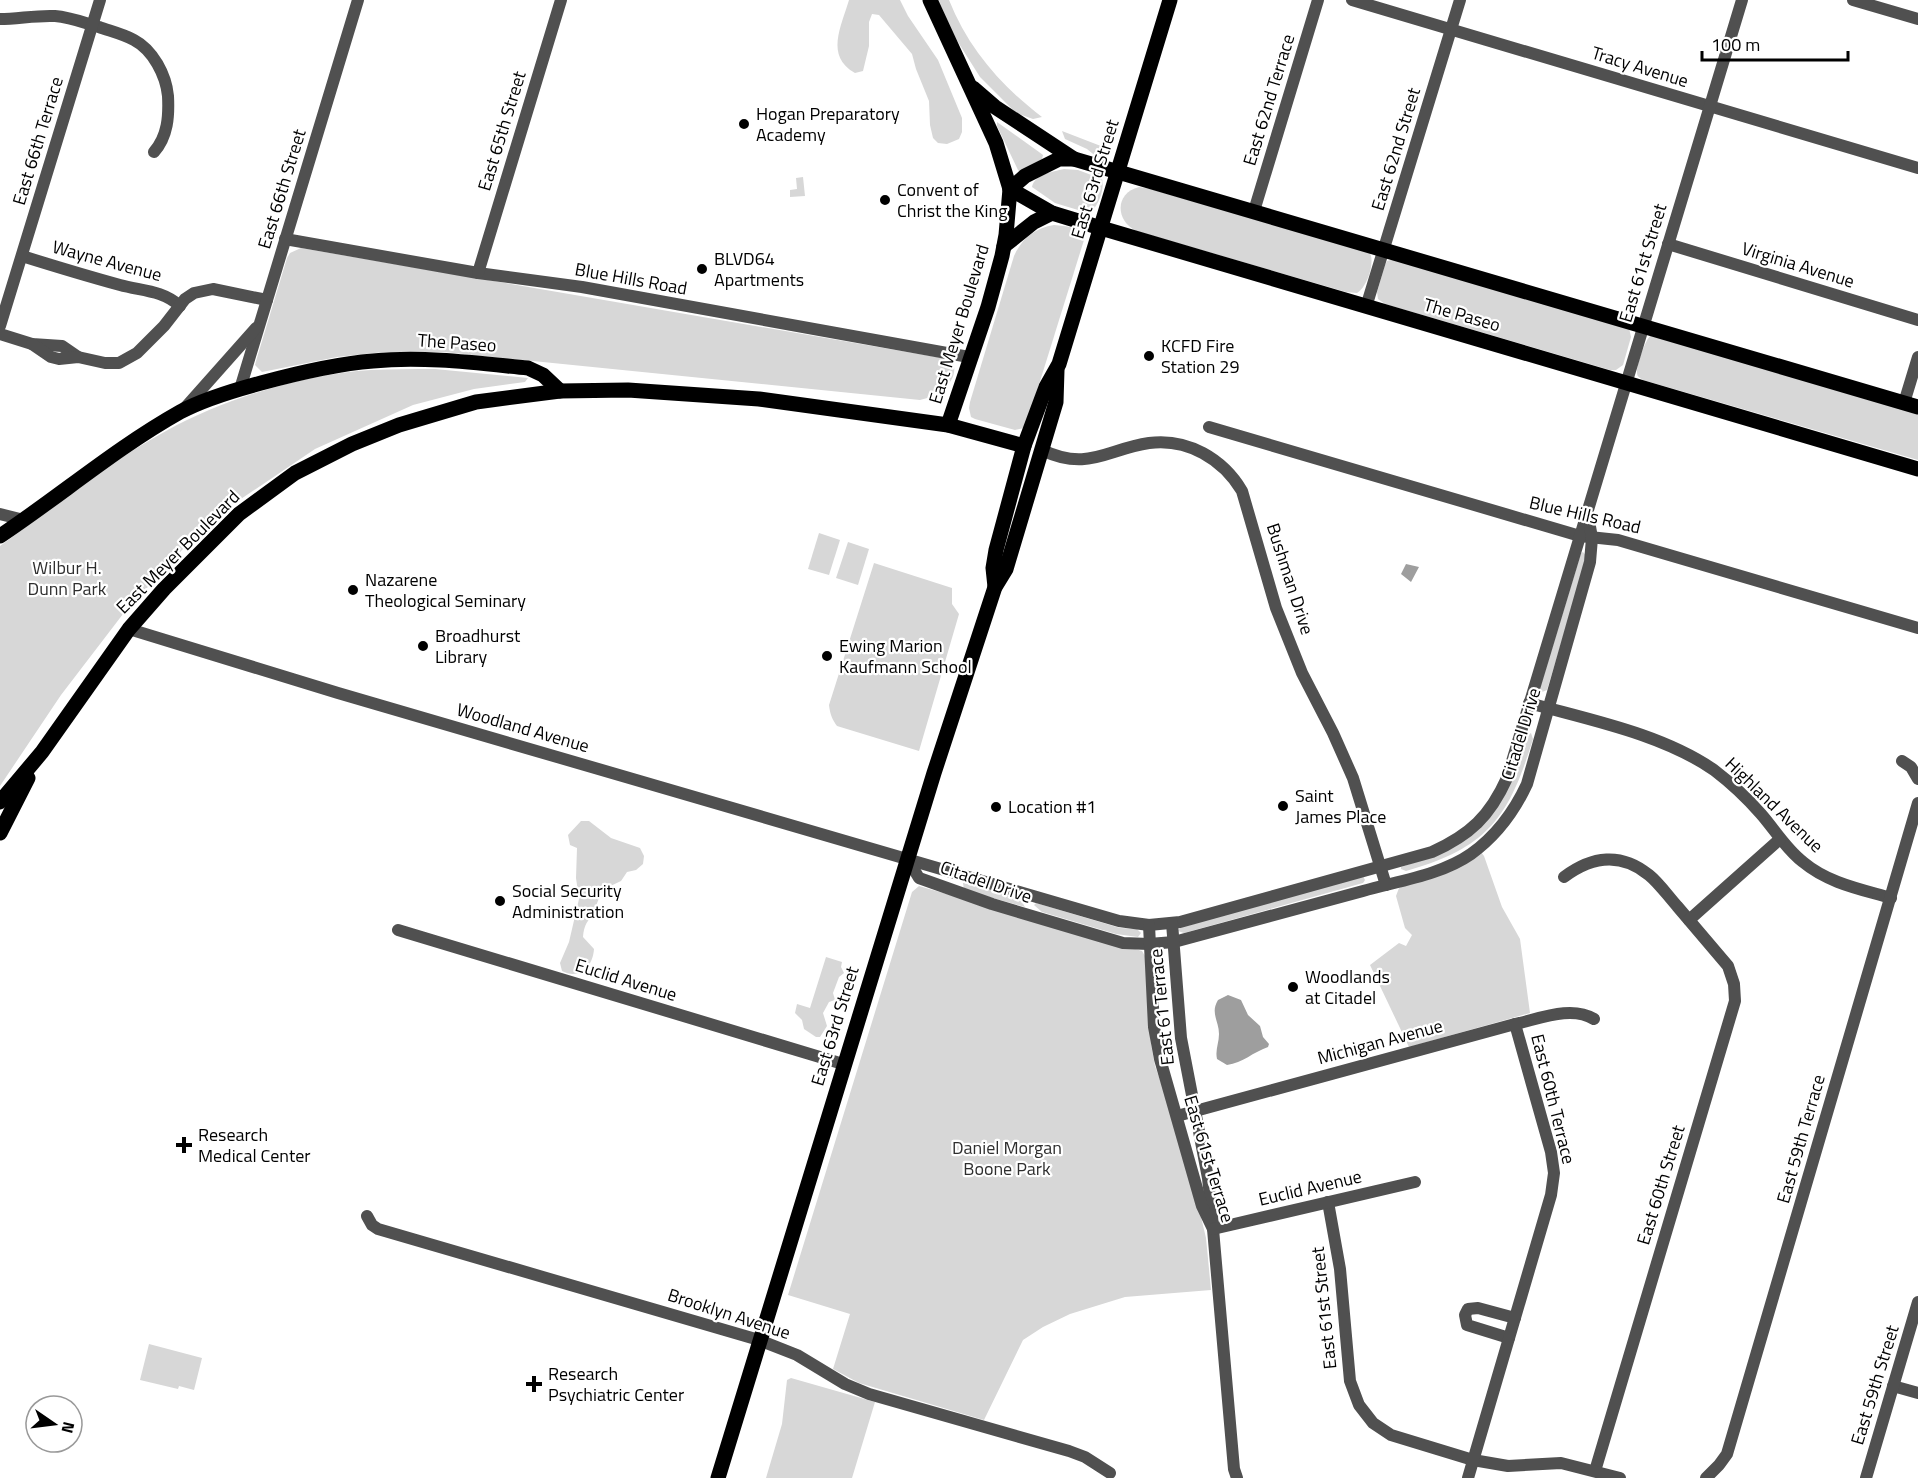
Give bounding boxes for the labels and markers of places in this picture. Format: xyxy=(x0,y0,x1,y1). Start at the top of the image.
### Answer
place label: Hogan Preparatory Academy xyxy=(756,100,900,148)
marker: Hogan Preparatory Academy xyxy=(737,117,751,131)
place label: Convent of Christ the King xyxy=(897,176,1007,224)
marker: Convent of Christ the King xyxy=(878,193,892,207)
place label: BLVD64 Apartments xyxy=(714,245,804,293)
marker: BLVD64 Apartments xyxy=(695,262,709,276)
place label: KCFD Fire Station 29 xyxy=(1161,332,1239,380)
marker: KCFD Fire Station 29 xyxy=(1142,349,1156,363)
place label: Nazarene Theological Seminary xyxy=(365,566,526,614)
marker: Nazarene Theological Seminary xyxy=(346,583,360,597)
place label: Broadhurst Library xyxy=(435,622,521,670)
place label: Ewing Marion Kaufmann School xyxy=(839,632,972,680)
marker: Broadhurst Library xyxy=(416,639,430,653)
marker: Ewing Marion Kaufmann School xyxy=(820,649,834,663)
place label: Saint James Place xyxy=(1295,782,1386,830)
place label: Location #1 xyxy=(1008,793,1096,820)
marker: Saint James Place xyxy=(1276,799,1290,813)
marker: Location #1 xyxy=(989,800,1003,814)
place label: Social Security Administration xyxy=(512,877,624,925)
marker: Social Security Administration xyxy=(493,894,507,908)
place label: Woodlands at Citadel xyxy=(1305,963,1390,1011)
marker: Woodlands at Citadel xyxy=(1286,980,1300,994)
place label: Research Medical Center xyxy=(198,1121,311,1169)
marker: Research Medical Center xyxy=(175,1136,193,1154)
place label: Research Psychiatric Center xyxy=(548,1360,684,1408)
marker: Research Psychiatric Center xyxy=(525,1375,543,1393)

